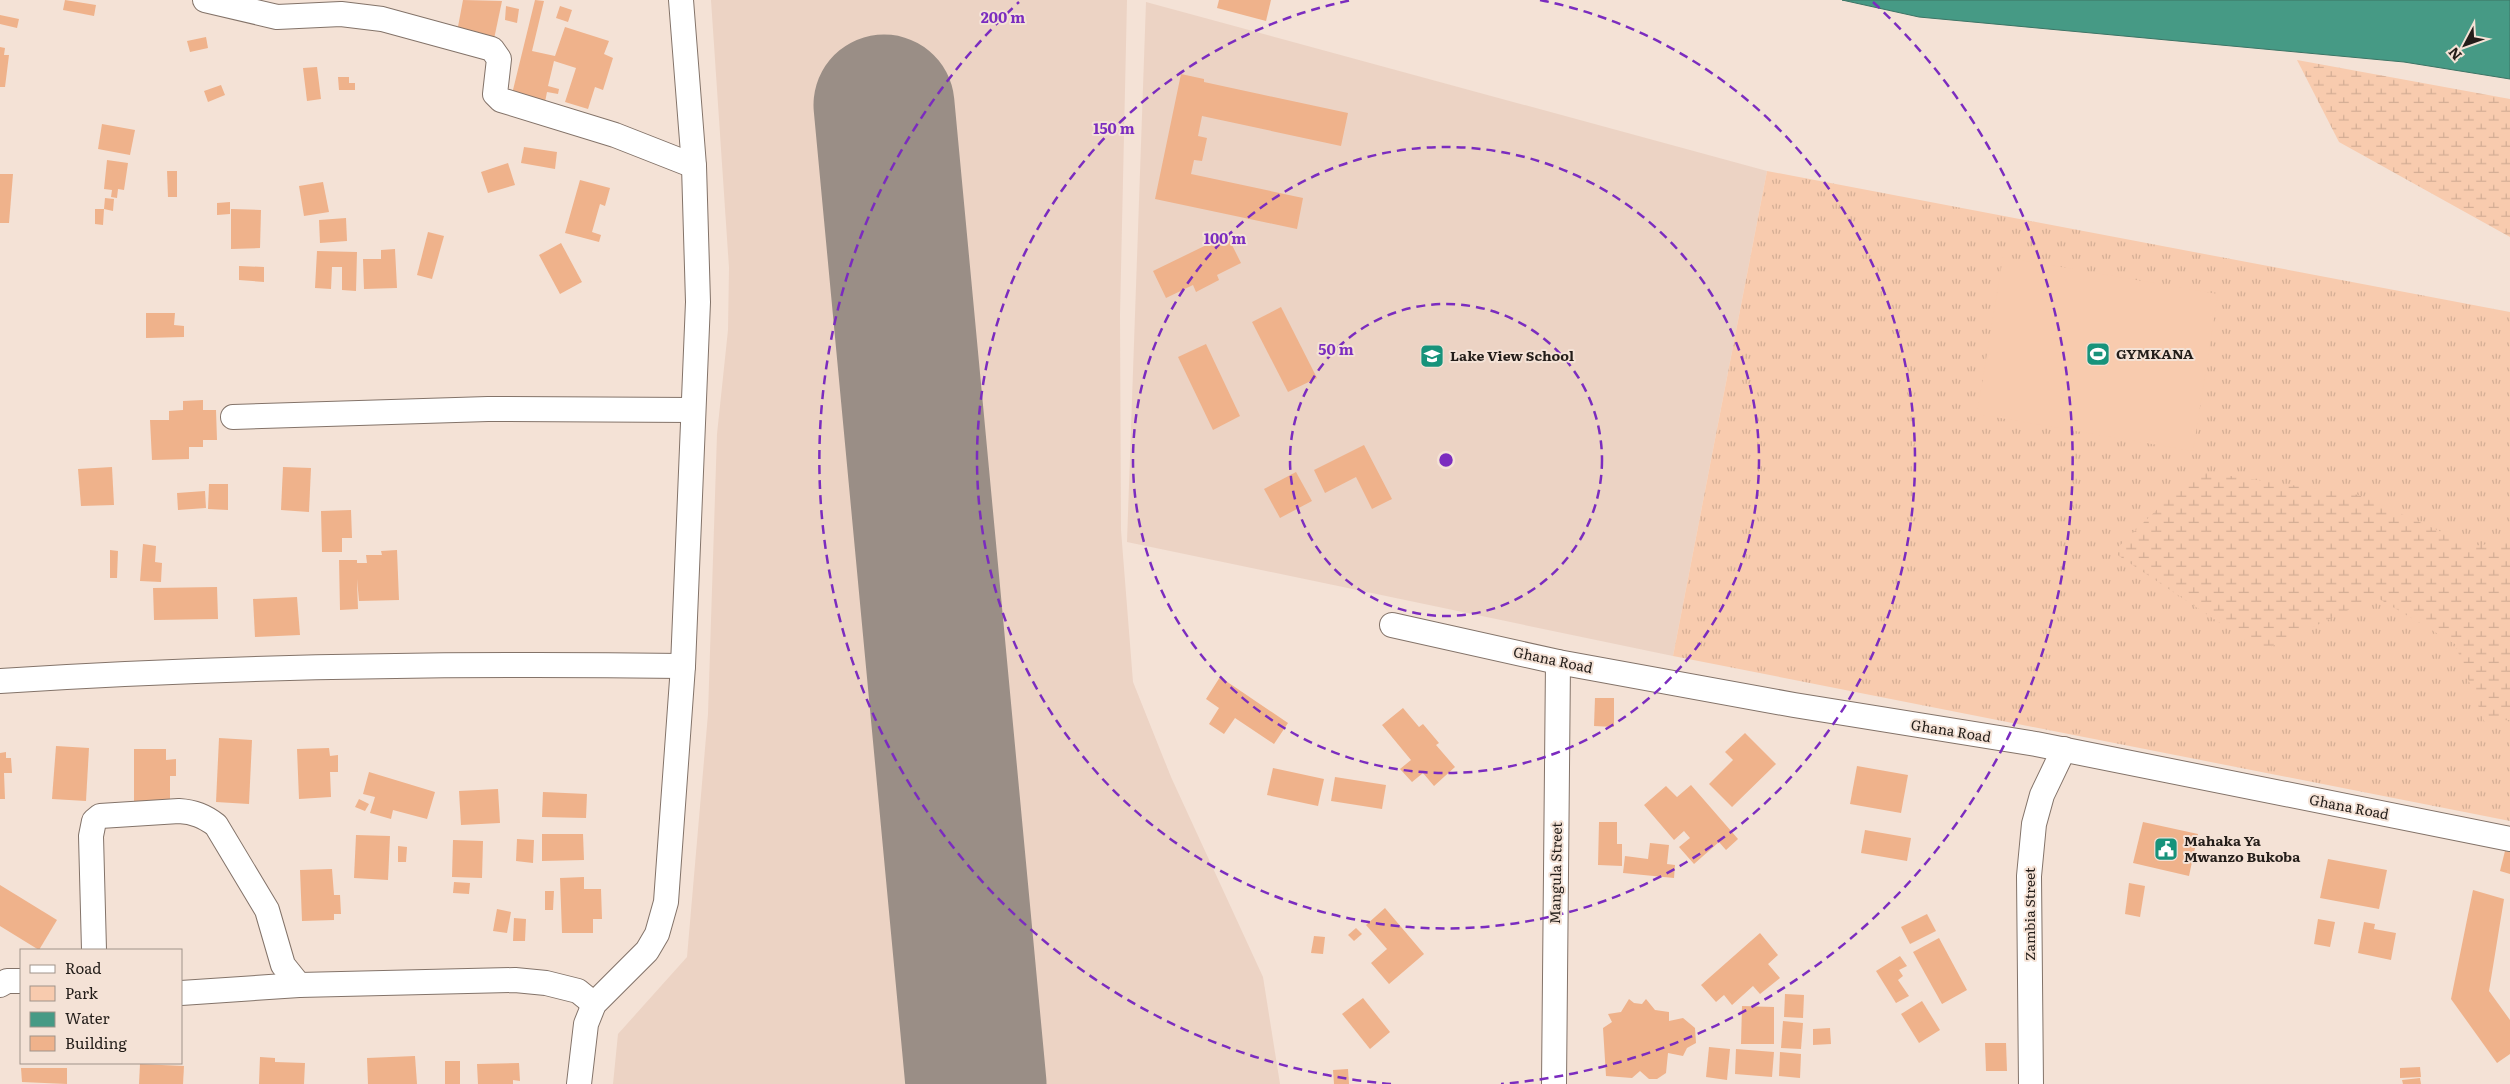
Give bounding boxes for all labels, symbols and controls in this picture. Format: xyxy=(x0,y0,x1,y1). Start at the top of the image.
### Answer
text: 200 m xyxy=(981,5,1025,28)
north arrow xyxy=(2440,20,2490,70)
text: N xyxy=(2443,43,2466,65)
text: 150 m xyxy=(1093,116,1135,139)
text: 100 m xyxy=(1204,226,1246,249)
text: 50 m xyxy=(1318,337,1354,360)
sports icon: GYMKANA xyxy=(2085,341,2111,367)
school or university icon: Lake View School xyxy=(1419,343,1445,369)
place label: GYMKANA xyxy=(2116,343,2194,363)
place label: Lake View School xyxy=(1450,345,1574,365)
centre of rings xyxy=(1437,451,1455,469)
street label: Ghana Road xyxy=(1512,641,1595,677)
street label: Ghana Road xyxy=(1910,714,1993,746)
street label: Ghana Road xyxy=(2308,788,2391,824)
street label: Mangula Street xyxy=(1544,821,1566,924)
place label: Mahaka Ya Mwanzo Bukoba xyxy=(2184,830,2301,866)
public building icon: Mahaka Ya Mwanzo Bukoba xyxy=(2153,836,2179,862)
street label: Zambia Street xyxy=(2019,867,2039,961)
legend xyxy=(20,949,182,1064)
text: Road xyxy=(65,956,101,979)
text: Park xyxy=(65,981,99,1004)
text: Water xyxy=(65,1006,110,1029)
text: Building xyxy=(65,1031,127,1054)

